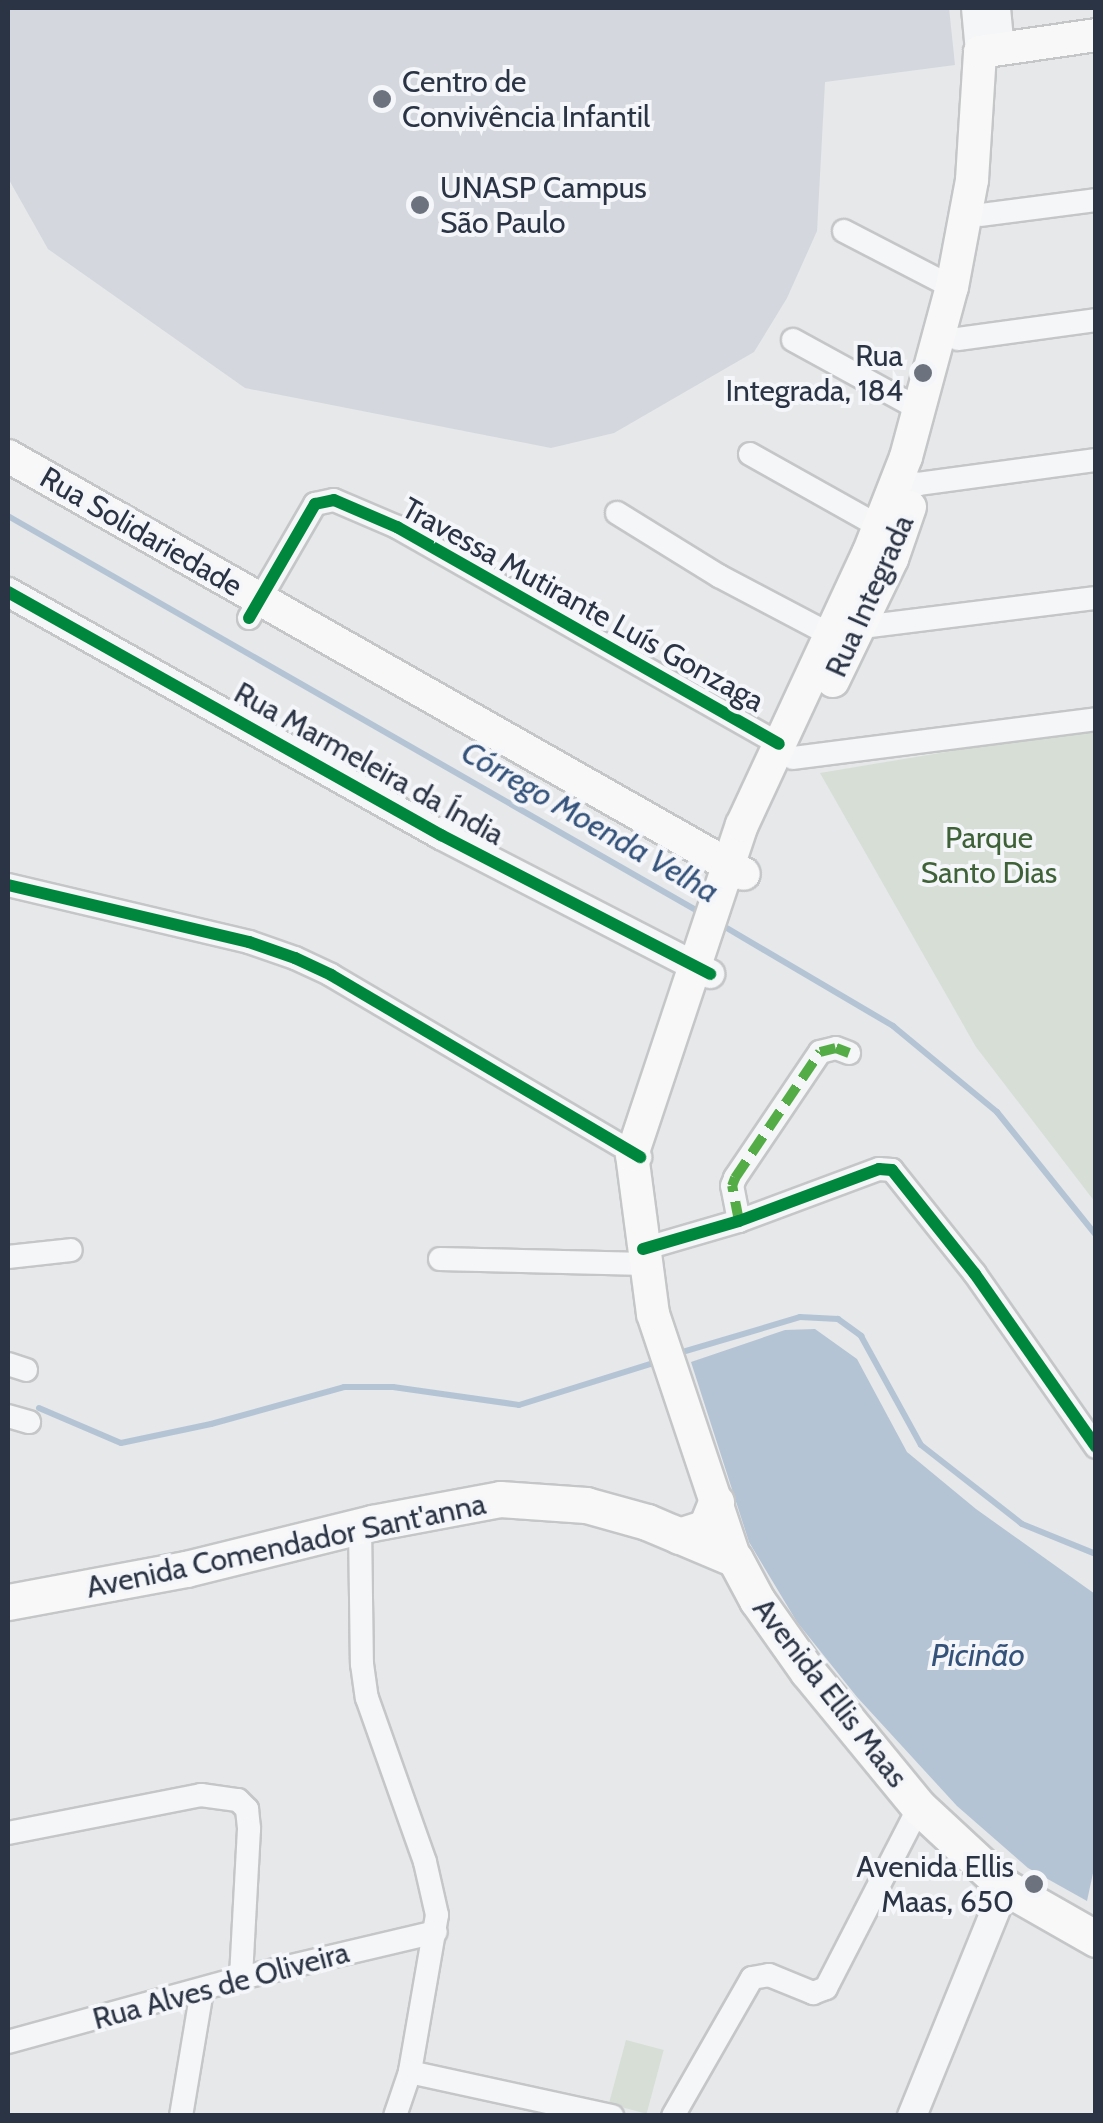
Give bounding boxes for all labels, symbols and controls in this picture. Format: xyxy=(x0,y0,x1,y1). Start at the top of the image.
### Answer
place label: Centro de Convivência Infantil xyxy=(402,64,650,134)
marker: Centro de Convivência Infantil xyxy=(371,88,393,110)
place label: UNASP Campus São Paulo xyxy=(440,170,647,240)
marker: UNASP Campus São Paulo xyxy=(409,194,431,216)
place label: Rua Integrada, 184 xyxy=(726,338,903,408)
marker: Rua Integrada, 184 xyxy=(912,362,934,384)
street label: Rua Solidariedade xyxy=(34,460,248,604)
street label: Travessa Mutirante Luís Gonzaga xyxy=(396,490,770,720)
street label: Rua Integrada xyxy=(818,509,922,683)
street label: Rua Marmeleira da Índia xyxy=(228,675,510,853)
water label: Córrego Moenda Velha xyxy=(455,733,725,911)
park label: Parque Santo Dias xyxy=(921,820,1057,890)
street label: Avenida Comendador Sant'anna xyxy=(83,1486,489,1606)
street label: Avenida Ellis Maas xyxy=(745,1591,915,1795)
water label: Picinão xyxy=(931,1636,1025,1674)
place label: Avenida Ellis Maas, 650 xyxy=(856,1849,1014,1920)
marker: Avenida Ellis Maas, 650 xyxy=(1023,1873,1045,1895)
street label: Rua Alves de Oliveira xyxy=(89,1934,353,2038)

